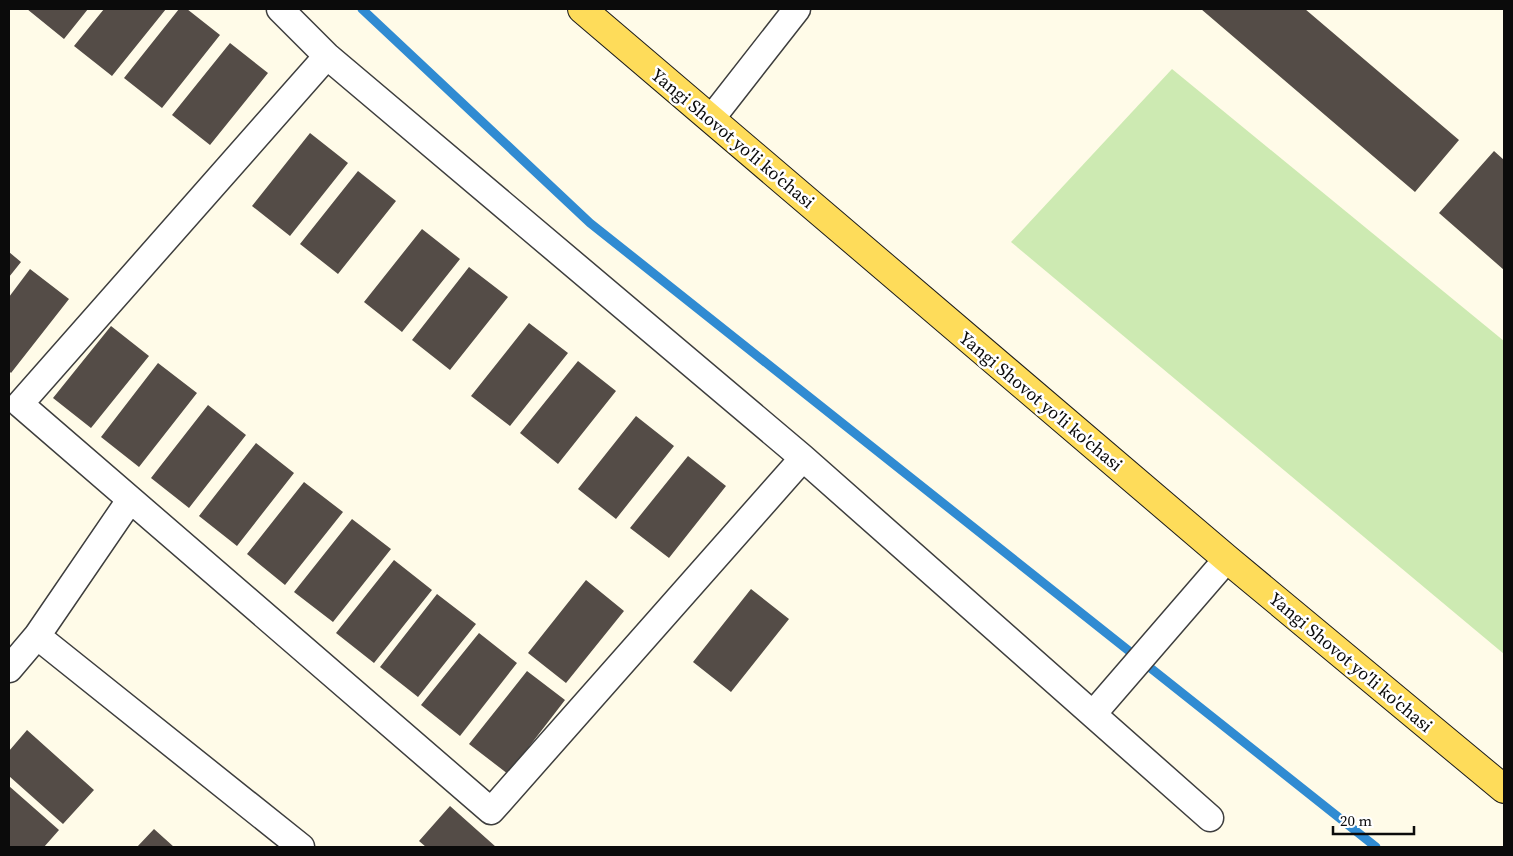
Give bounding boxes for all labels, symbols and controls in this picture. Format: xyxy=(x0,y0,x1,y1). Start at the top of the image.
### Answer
street label: Yangi Shovot yo'li ko'chasi xyxy=(646,62,820,214)
street label: Yangi Shovot yo'li ko'chasi xyxy=(954,325,1128,477)
street label: Yangi Shovot yo'li ko'chasi xyxy=(1264,586,1438,738)
scale bar xyxy=(1333,804,1414,836)
text: 20 m xyxy=(1340,810,1372,831)

